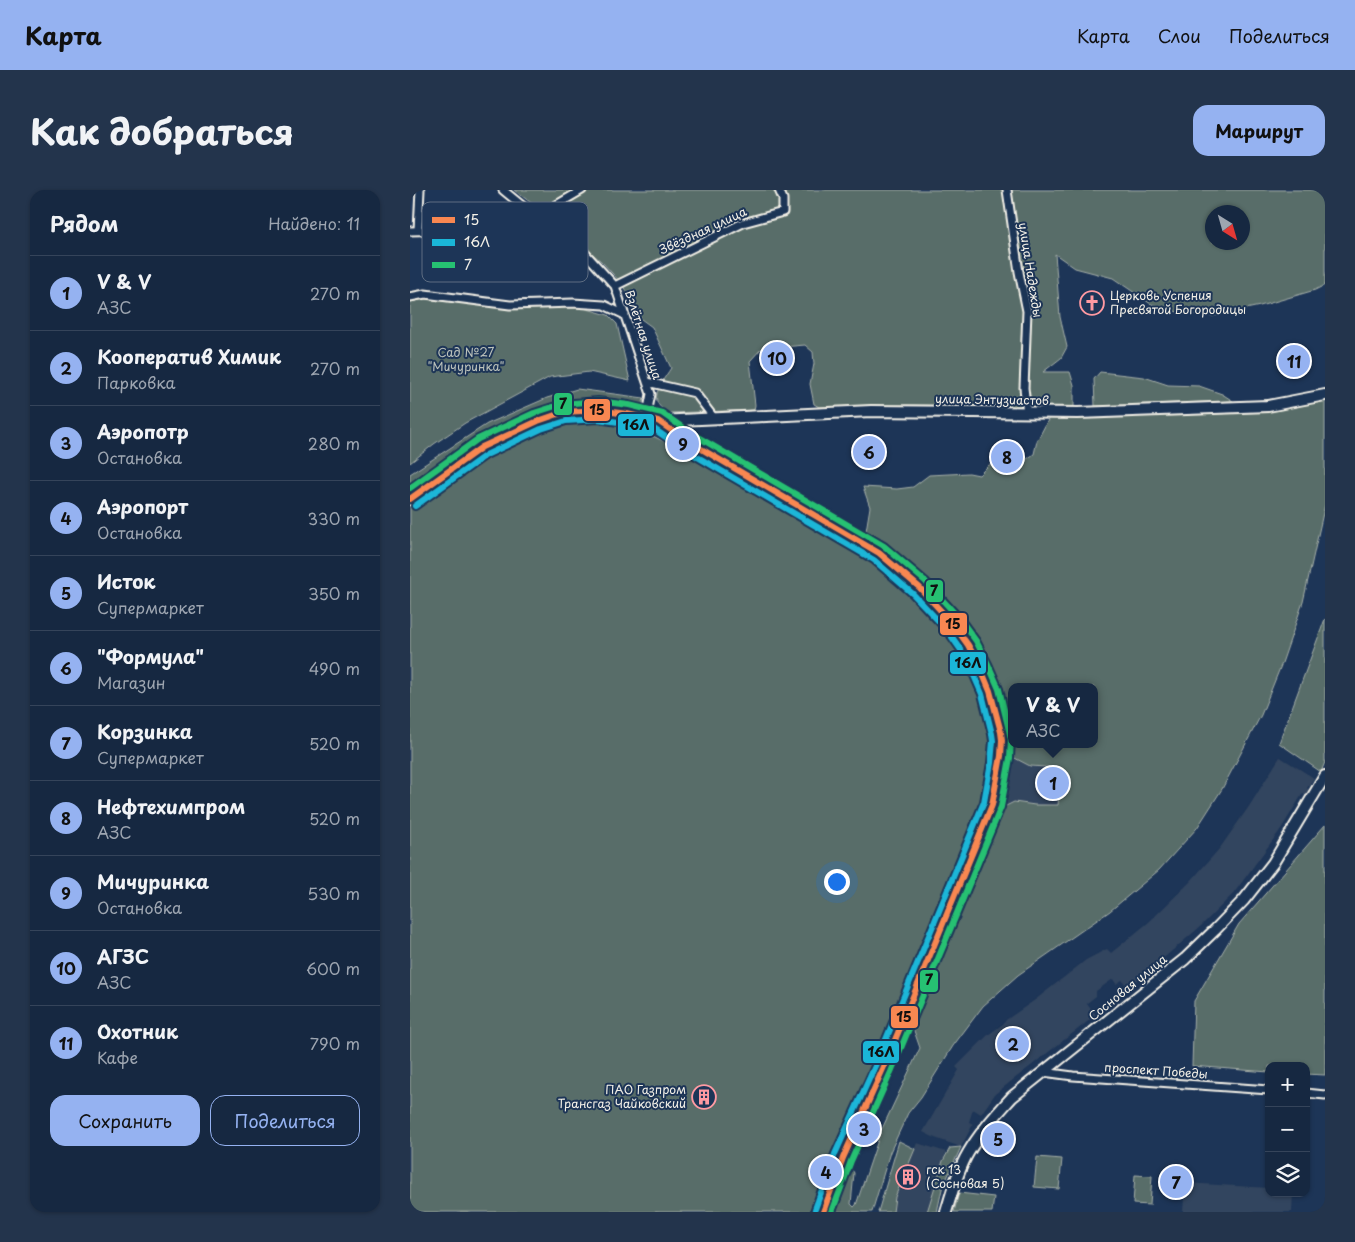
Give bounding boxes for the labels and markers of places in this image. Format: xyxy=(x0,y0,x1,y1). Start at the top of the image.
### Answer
place label: Церковь Успения Пресвятой Богородицы xyxy=(1110,286,1246,318)
church icon: Церковь Успения Пресвятой Богородицы xyxy=(1079,290,1105,316)
pin: 10 xyxy=(761,339,793,377)
pin: 11 xyxy=(1278,342,1310,380)
pin: 9 xyxy=(667,425,699,463)
pin: 6 xyxy=(853,433,885,471)
pin: 8 xyxy=(991,438,1023,476)
pin: 1 xyxy=(1037,764,1069,802)
pin: 2 xyxy=(997,1025,1029,1063)
place label: ПАО Газпром Трансгаз Чайковский xyxy=(558,1080,686,1112)
building icon: ПАО Газпром Трансгаз Чайковский xyxy=(691,1084,717,1110)
pin: 3 xyxy=(848,1110,880,1148)
pin: 5 xyxy=(982,1120,1014,1158)
pin: 4 xyxy=(810,1153,842,1191)
place label: гск 13 (Сосновая 5) xyxy=(926,1160,1004,1192)
pin: 7 xyxy=(1160,1163,1192,1201)
building icon: гск 13 (Сосновая 5) xyxy=(895,1164,921,1190)

